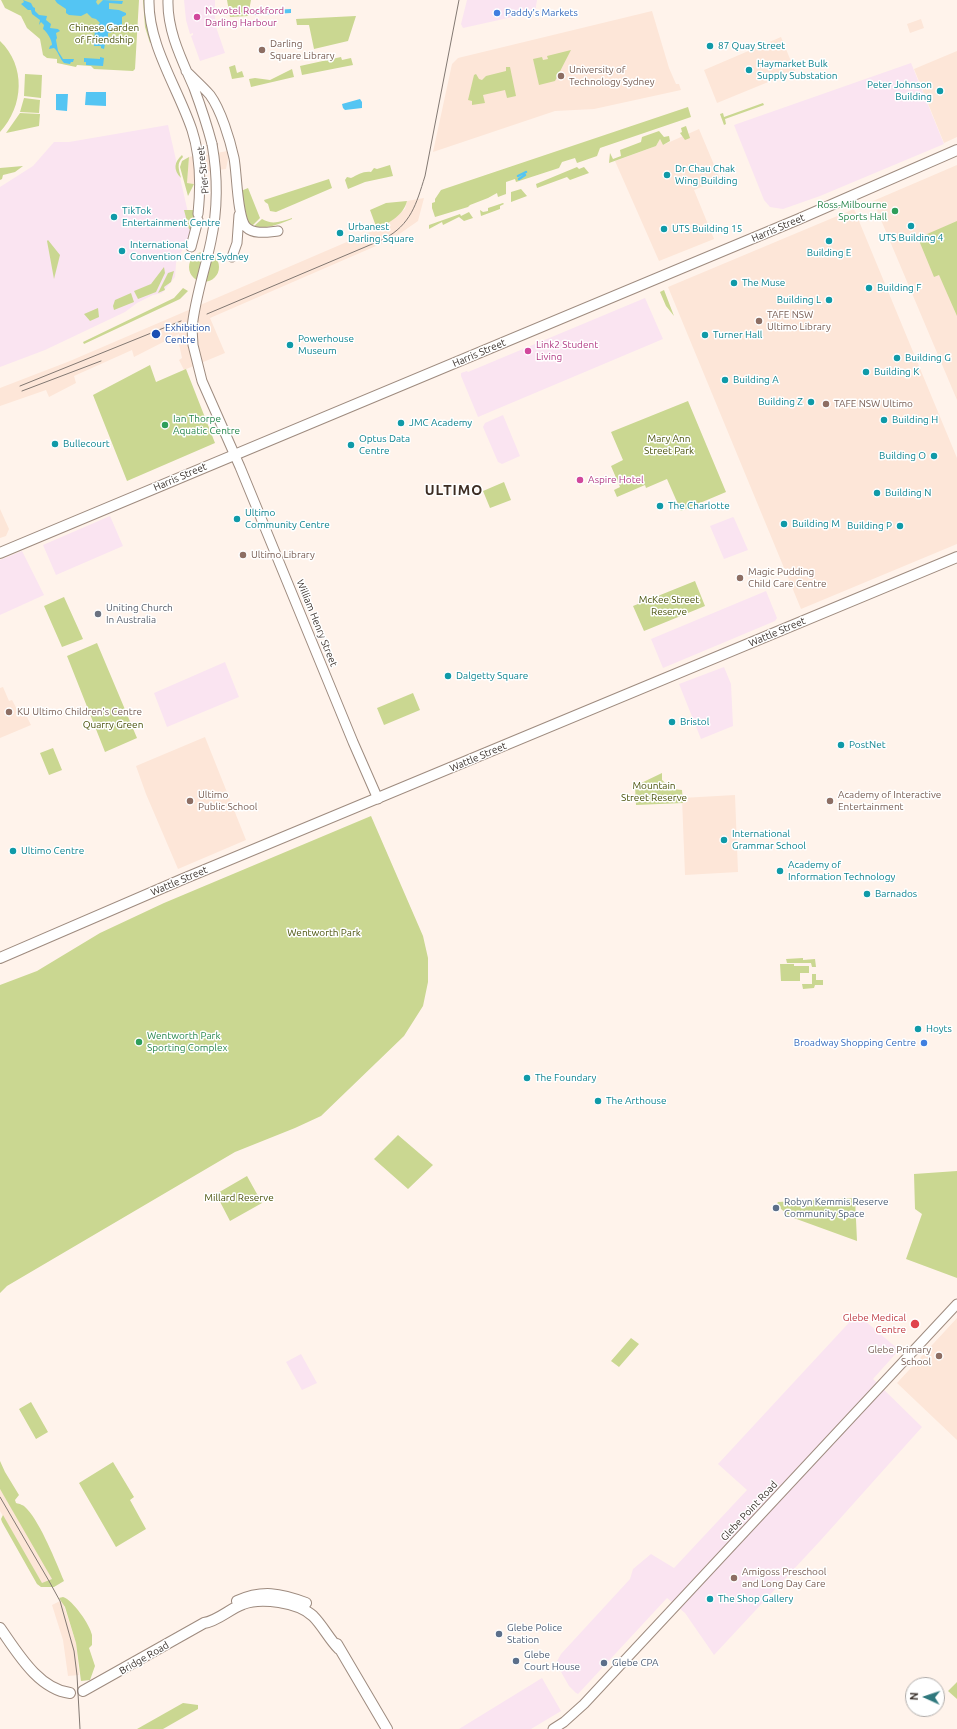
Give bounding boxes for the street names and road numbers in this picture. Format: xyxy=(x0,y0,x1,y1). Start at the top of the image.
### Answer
street label: Pier Street xyxy=(195,146,211,194)
street label: Harris Street xyxy=(750,211,806,245)
street label: Harris Street xyxy=(451,336,507,370)
street label: Harris Street xyxy=(152,460,208,494)
street label: William Henry Street xyxy=(294,578,340,668)
street label: Wattle Street xyxy=(747,615,807,649)
street label: Wattle Street xyxy=(448,740,508,774)
street label: Wattle Street xyxy=(149,864,209,898)
street label: Glebe Point Road xyxy=(718,1479,780,1543)
street label: Bridge Road xyxy=(117,1639,171,1677)

